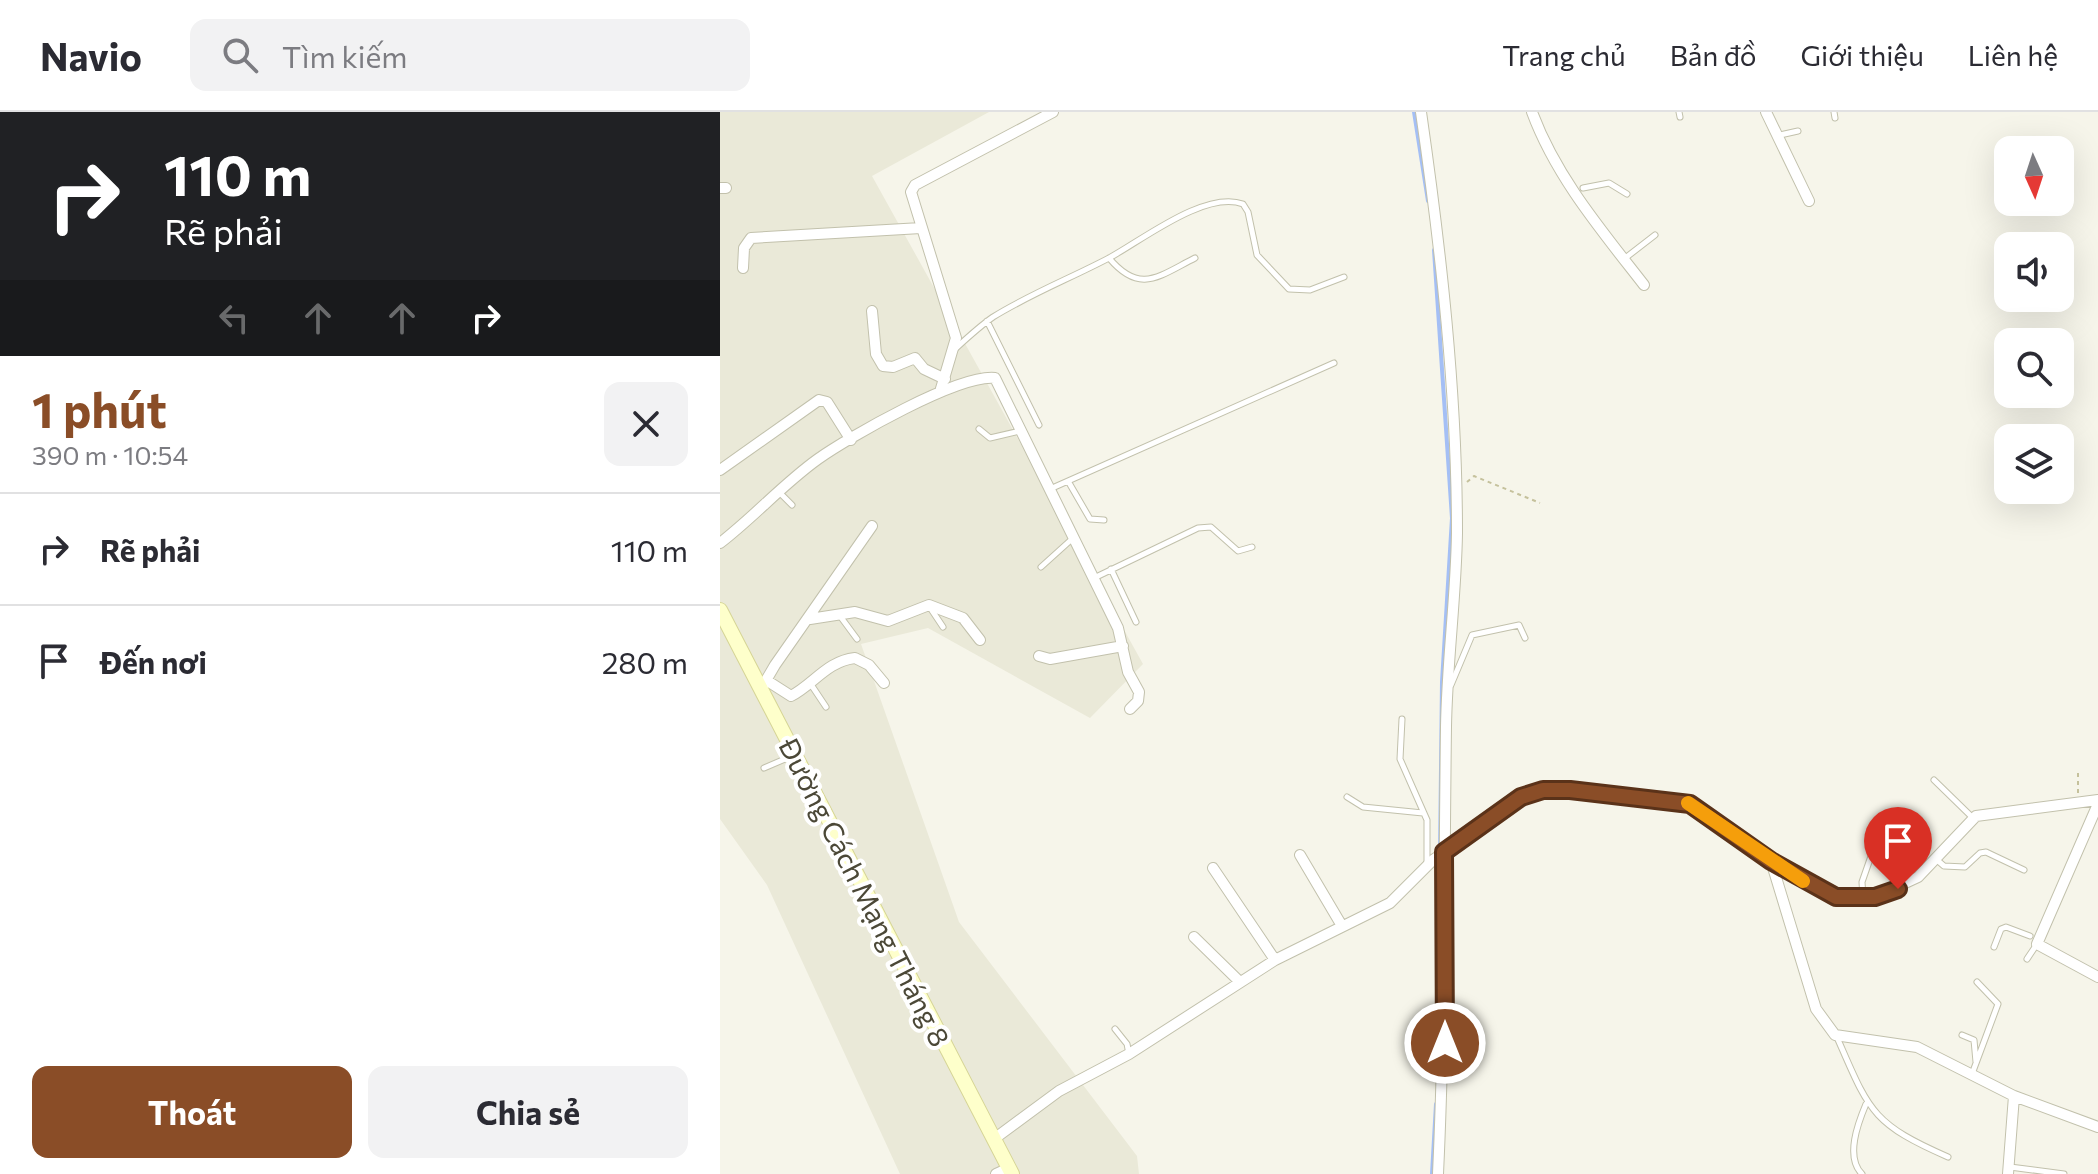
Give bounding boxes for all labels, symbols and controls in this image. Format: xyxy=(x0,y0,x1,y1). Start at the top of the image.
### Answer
search box xyxy=(190,19,750,91)
text: Navio xyxy=(40,32,142,79)
icon: search xyxy=(218,33,262,77)
text: Tìm kiếm xyxy=(282,37,407,74)
text: Trang chủ xyxy=(1502,38,1626,72)
text: Bản đồ xyxy=(1670,38,1757,72)
text: Giới thiệu xyxy=(1801,38,1924,72)
text: Liên hệ xyxy=(1968,38,2058,72)
north arrow xyxy=(1994,136,2074,216)
map controls xyxy=(1994,136,2074,504)
text: 110 m xyxy=(164,139,311,208)
icon: right xyxy=(32,144,136,248)
text: Rẽ phải xyxy=(164,208,283,252)
button: sound xyxy=(1994,232,2074,312)
icon: left xyxy=(212,296,256,340)
icon: ahead xyxy=(296,296,340,340)
icon: ahead xyxy=(380,296,424,340)
icon: right xyxy=(464,296,508,340)
button: search xyxy=(1994,328,2074,408)
text: 1 phút xyxy=(32,379,167,438)
button: close xyxy=(604,382,688,466)
button: layers xyxy=(1994,424,2074,504)
text: 390 m · 10:54 xyxy=(32,439,188,470)
icon: right xyxy=(32,527,76,571)
text: Rẽ phải xyxy=(100,531,200,568)
text: 110 m xyxy=(611,531,688,568)
icon: arrive xyxy=(32,639,76,683)
text: Đến nơi xyxy=(100,643,207,680)
text: 280 m xyxy=(602,643,688,680)
street label: Đường Cách Mạng Tháng 8 xyxy=(772,731,958,1052)
pin xyxy=(1864,807,1932,889)
icon: arrive xyxy=(1876,819,1920,863)
position arrow xyxy=(1403,1001,1487,1085)
button: Thoát xyxy=(32,1066,352,1158)
button: Chia sẻ xyxy=(368,1066,688,1158)

